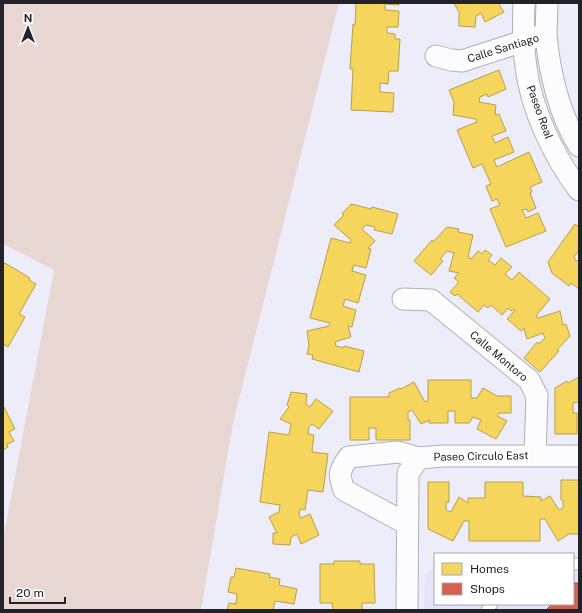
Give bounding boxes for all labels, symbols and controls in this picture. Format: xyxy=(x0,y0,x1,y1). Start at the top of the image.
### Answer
north arrow xyxy=(8,8,48,48)
text: N xyxy=(24,12,32,24)
street label: Calle Santiago xyxy=(466,31,540,65)
street label: Paseo Real xyxy=(525,83,555,141)
street label: Calle Montoro xyxy=(468,328,530,384)
street label: Paseo Circulo East xyxy=(433,449,529,463)
legend xyxy=(434,553,574,605)
text: Homes xyxy=(470,562,509,576)
scale bar xyxy=(10,579,65,605)
text: Shops xyxy=(470,582,505,596)
text: 20 m xyxy=(16,586,44,600)

